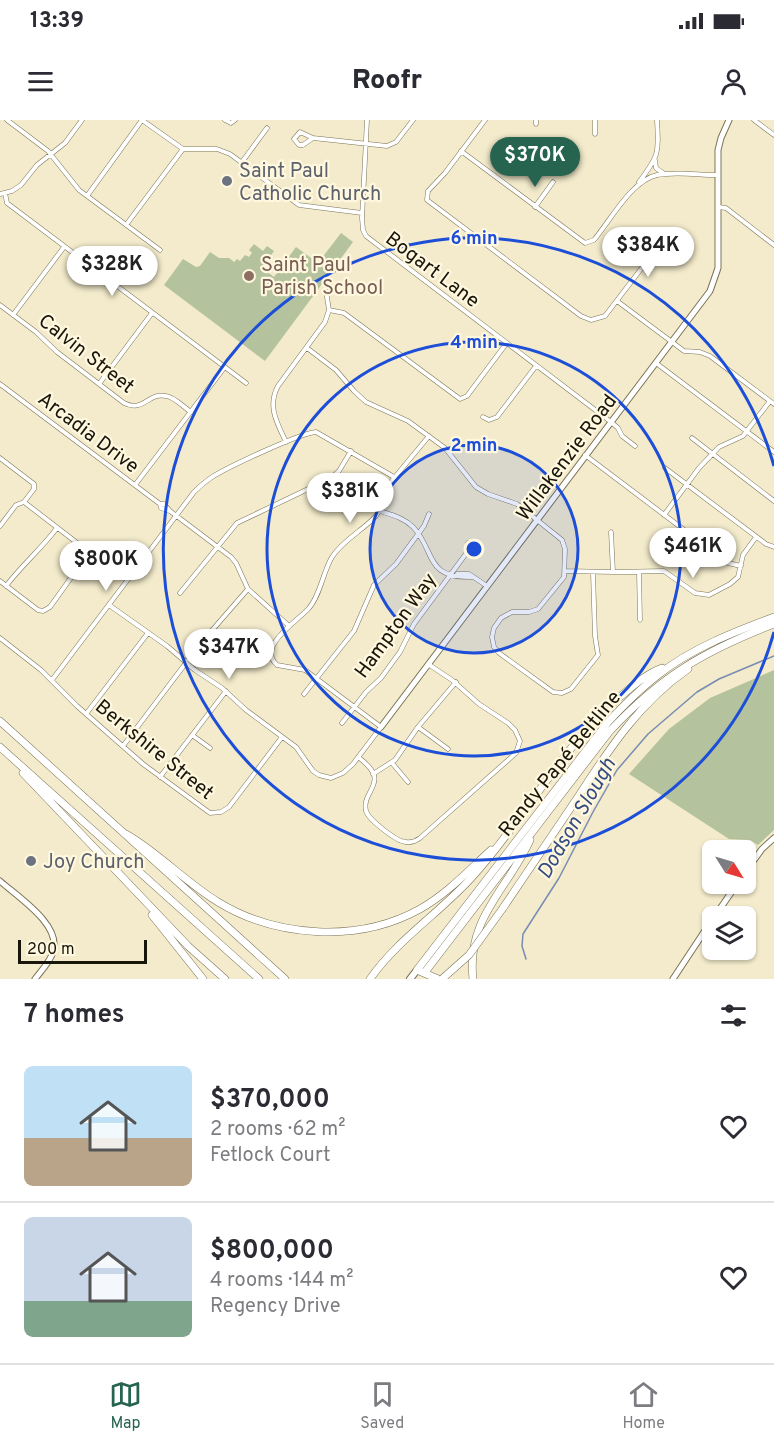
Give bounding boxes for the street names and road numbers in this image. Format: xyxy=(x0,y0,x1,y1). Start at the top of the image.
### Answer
street label: Bogart Lane xyxy=(379,227,484,315)
street label: Calvin Street xyxy=(32,309,139,400)
street label: Arcadia Drive xyxy=(32,387,144,480)
street label: Willakenzie Road xyxy=(511,390,624,527)
street label: Hampton Way xyxy=(350,568,444,684)
street label: Randy Papé Beltline xyxy=(493,686,628,843)
street label: Berkshire Street xyxy=(89,695,219,806)

